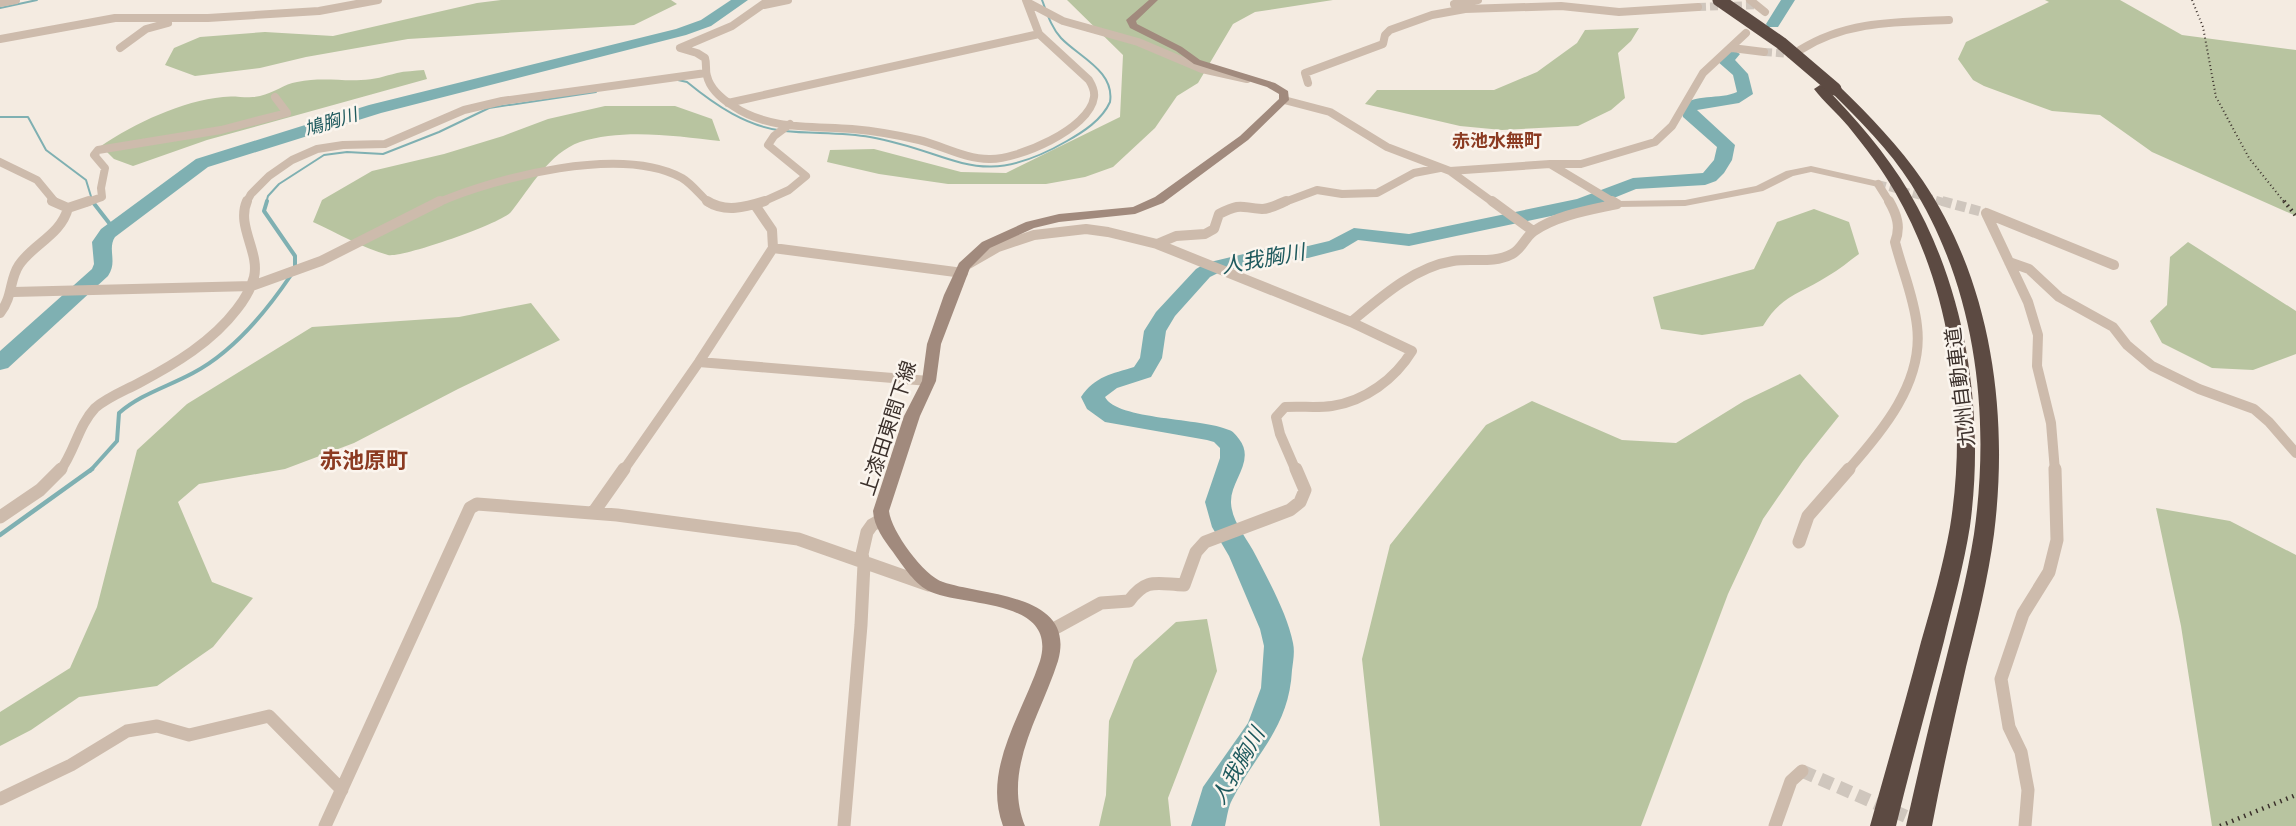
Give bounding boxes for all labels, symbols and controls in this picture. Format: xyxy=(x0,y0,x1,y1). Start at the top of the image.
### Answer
water label: 鳩胸川 xyxy=(302,104,362,139)
district label: 赤池水無町 xyxy=(1452,131,1542,151)
water label: 人我胸川 xyxy=(1220,240,1308,277)
street label: 九州自動車道 xyxy=(1942,326,1978,448)
street label: 上漆田東間下線 xyxy=(856,358,920,498)
district label: 赤池原町 xyxy=(320,448,408,473)
water label: 人我胸川 xyxy=(1207,722,1270,808)

